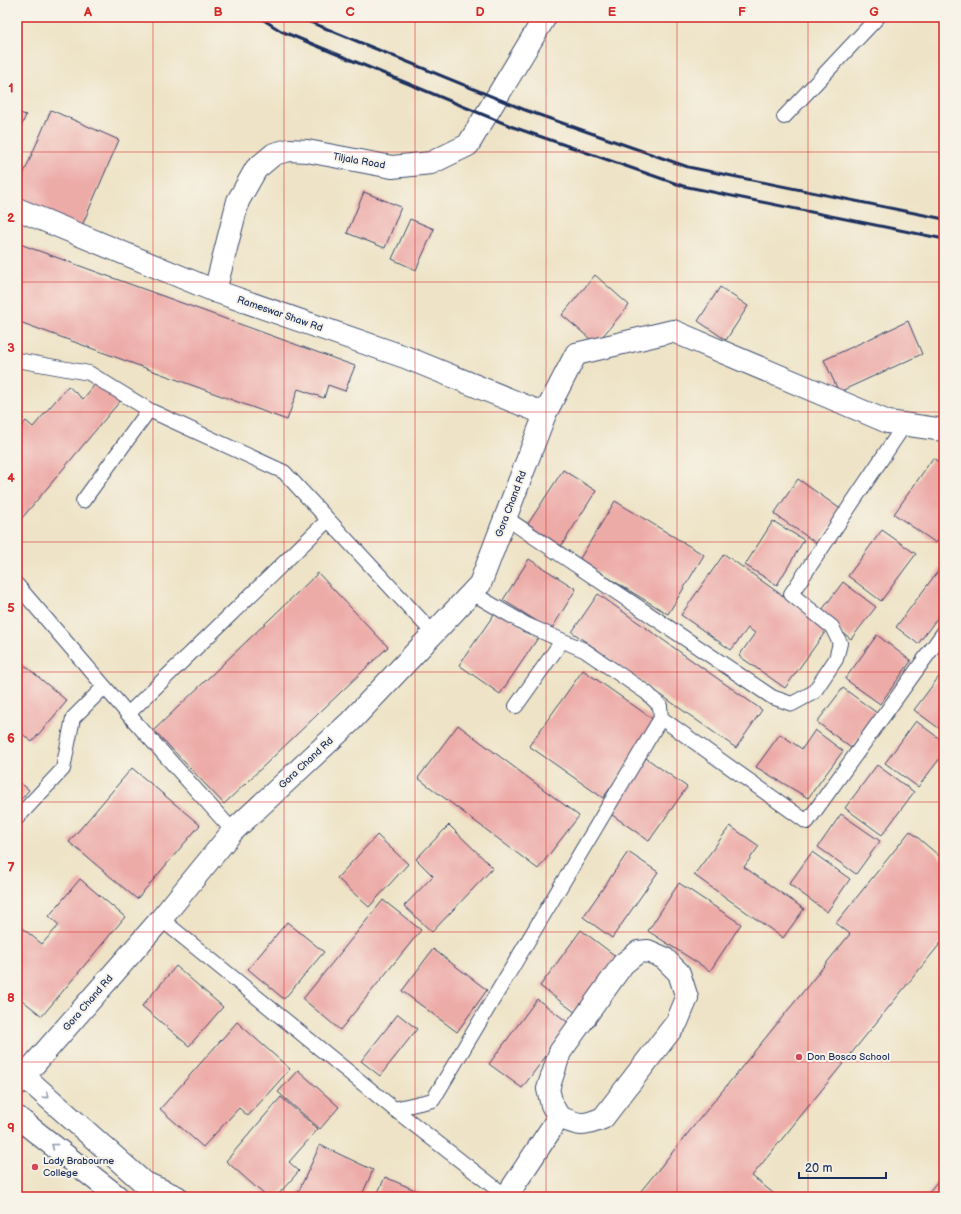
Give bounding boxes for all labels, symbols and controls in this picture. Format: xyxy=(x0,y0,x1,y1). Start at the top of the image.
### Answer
text: A xyxy=(83,4,92,20)
text: B xyxy=(213,4,223,20)
text: C xyxy=(345,4,355,20)
text: D xyxy=(475,4,485,20)
text: E xyxy=(608,4,617,20)
text: F xyxy=(738,4,746,20)
text: G xyxy=(869,4,879,20)
text: 1 xyxy=(8,80,14,96)
street label: Tiljala Road xyxy=(332,150,386,172)
text: 2 xyxy=(7,210,15,226)
street label: Rameswar Shaw Rd xyxy=(236,294,325,334)
text: 3 xyxy=(7,340,15,356)
street label: Gora Chand Rd xyxy=(493,469,529,539)
text: 4 xyxy=(7,470,15,486)
text: 5 xyxy=(7,600,15,616)
text: 6 xyxy=(7,730,15,746)
street label: Gora Chand Rd xyxy=(276,735,336,791)
text: 7 xyxy=(7,860,15,876)
street label: Gora Chand Rd xyxy=(60,972,116,1033)
text: 8 xyxy=(7,990,15,1006)
place label: Don Bosco School xyxy=(807,1051,890,1063)
marker: Don Bosco School xyxy=(794,1052,804,1062)
one-way arrow xyxy=(42,1091,49,1098)
text: 9 xyxy=(7,1120,15,1136)
one-way arrow xyxy=(51,1144,58,1151)
scale bar xyxy=(799,1154,886,1180)
place label: Lady Brabourne College xyxy=(43,1155,114,1179)
text: 20 m xyxy=(805,1161,832,1176)
marker: Lady Brabourne College xyxy=(30,1162,40,1172)

